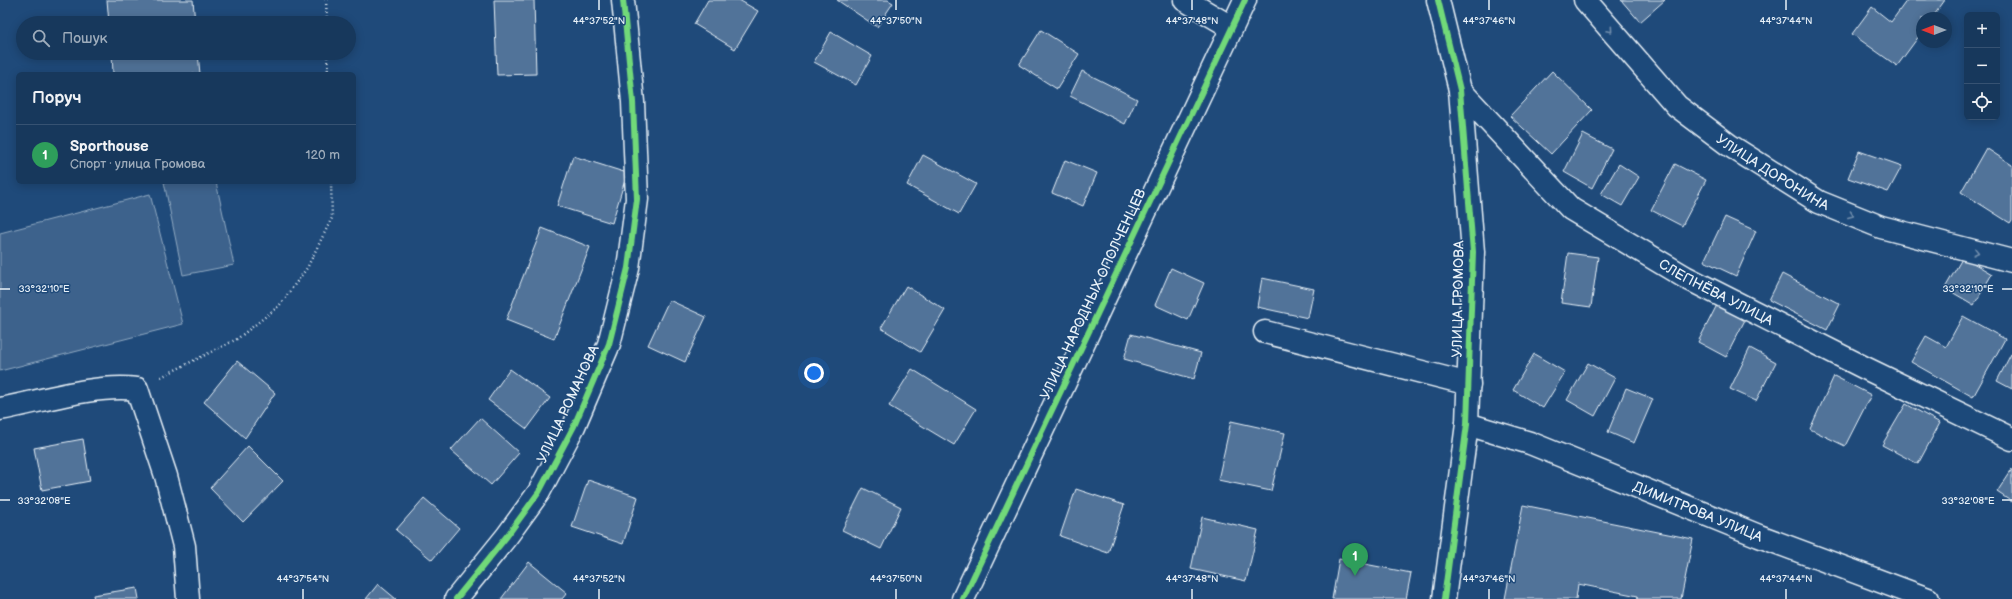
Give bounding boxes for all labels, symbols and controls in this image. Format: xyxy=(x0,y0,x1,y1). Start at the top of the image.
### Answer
north arrow xyxy=(1916,12,1952,48)
map controls xyxy=(1964,12,2000,120)
button: + xyxy=(1964,12,2000,48)
text: 44°37'52"N xyxy=(573,15,625,27)
text: 44°37'50"N xyxy=(870,15,922,27)
text: 44°37'48"N xyxy=(1166,15,1218,27)
text: 44°37'46"N xyxy=(1462,15,1516,27)
text: 44°37'44"N xyxy=(1759,15,1813,27)
search box xyxy=(16,16,356,60)
one-way arrow xyxy=(1606,25,1613,32)
icon: search xyxy=(30,27,52,49)
text: Пошук xyxy=(62,29,108,48)
button: − xyxy=(1964,48,2000,84)
button: locate xyxy=(1964,84,2000,120)
text: Поруч xyxy=(32,88,82,108)
street label: УЛИЦА ДОРОНИНА xyxy=(1713,130,1832,214)
text: Sporthouse xyxy=(70,137,149,156)
text: 1 xyxy=(42,147,48,163)
text: 120 m xyxy=(305,147,340,163)
text: Спорт · улица Громова xyxy=(70,156,205,172)
street label: УЛИЦА НАРОДНЫХ ОПОЛЧЕНЦЕВ xyxy=(1037,186,1149,402)
one-way arrow xyxy=(1848,211,1855,219)
street label: УЛИЦА ГРОМОВА xyxy=(1448,240,1468,358)
one-way arrow xyxy=(1973,248,1979,256)
street label: СЛЕПНЁВА УЛИЦА xyxy=(1656,255,1777,329)
text: 33°32'10"E xyxy=(18,283,70,295)
text: 33°32'10"E xyxy=(1942,283,1994,295)
street label: УЛИЦА РОМАНОВА xyxy=(533,342,603,466)
your location xyxy=(804,363,824,383)
street label: ДИМИТРОВА УЛИЦА xyxy=(1631,477,1766,545)
text: 33°32'08"E xyxy=(17,495,71,507)
text: 33°32'08"E xyxy=(1941,495,1995,507)
pin: 1 xyxy=(1342,543,1368,576)
text: 44°37'54"N xyxy=(277,573,329,585)
text: 44°37'52"N xyxy=(573,573,625,585)
text: 44°37'50"N xyxy=(870,573,922,585)
text: 44°37'48"N xyxy=(1166,573,1218,585)
text: 44°37'46"N xyxy=(1462,573,1516,585)
text: 44°37'44"N xyxy=(1759,573,1813,585)

